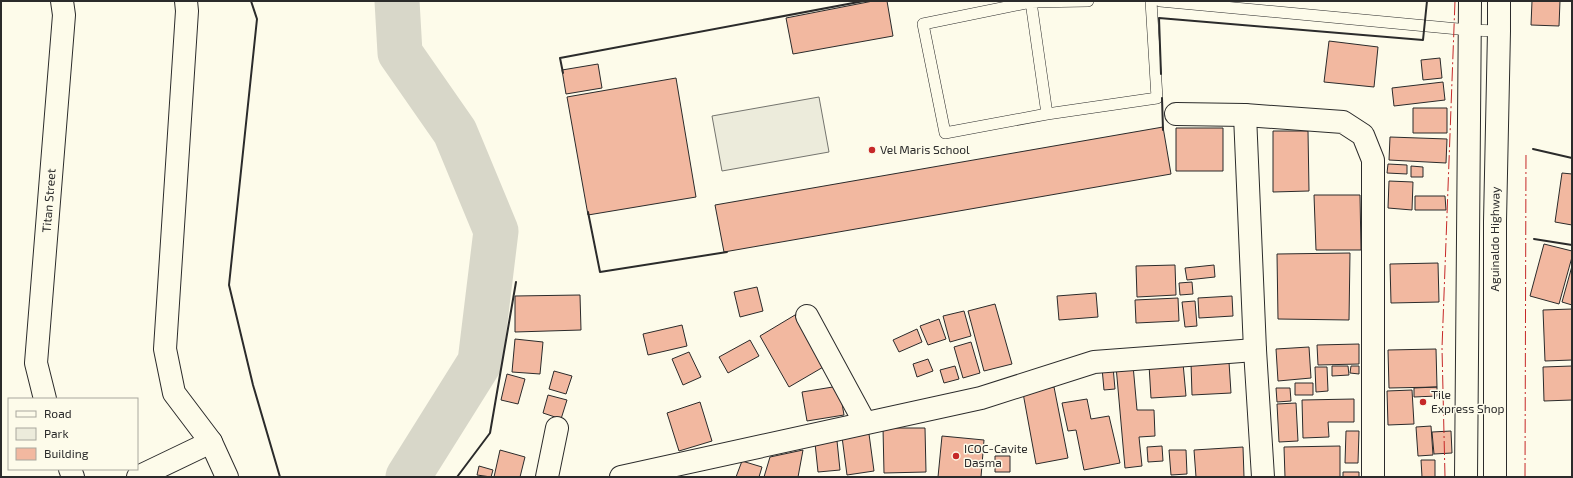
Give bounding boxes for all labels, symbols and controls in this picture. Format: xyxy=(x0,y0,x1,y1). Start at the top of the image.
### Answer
place label: Vel Maris School xyxy=(880,142,970,156)
marker: Vel Maris School xyxy=(867,145,877,155)
street label: Titan Street xyxy=(39,168,58,233)
street label: Aguinaldo Highway xyxy=(1487,186,1502,292)
place label: Tile Express Shop xyxy=(1431,387,1505,415)
marker: Tile Express Shop xyxy=(1418,397,1428,407)
legend xyxy=(8,398,138,470)
text: Road xyxy=(44,406,72,420)
text: Park xyxy=(44,426,69,440)
place label: ICOC-Cavite Dasma xyxy=(964,441,1028,469)
text: Building xyxy=(44,446,89,460)
marker: ICOC-Cavite Dasma xyxy=(951,451,961,461)

